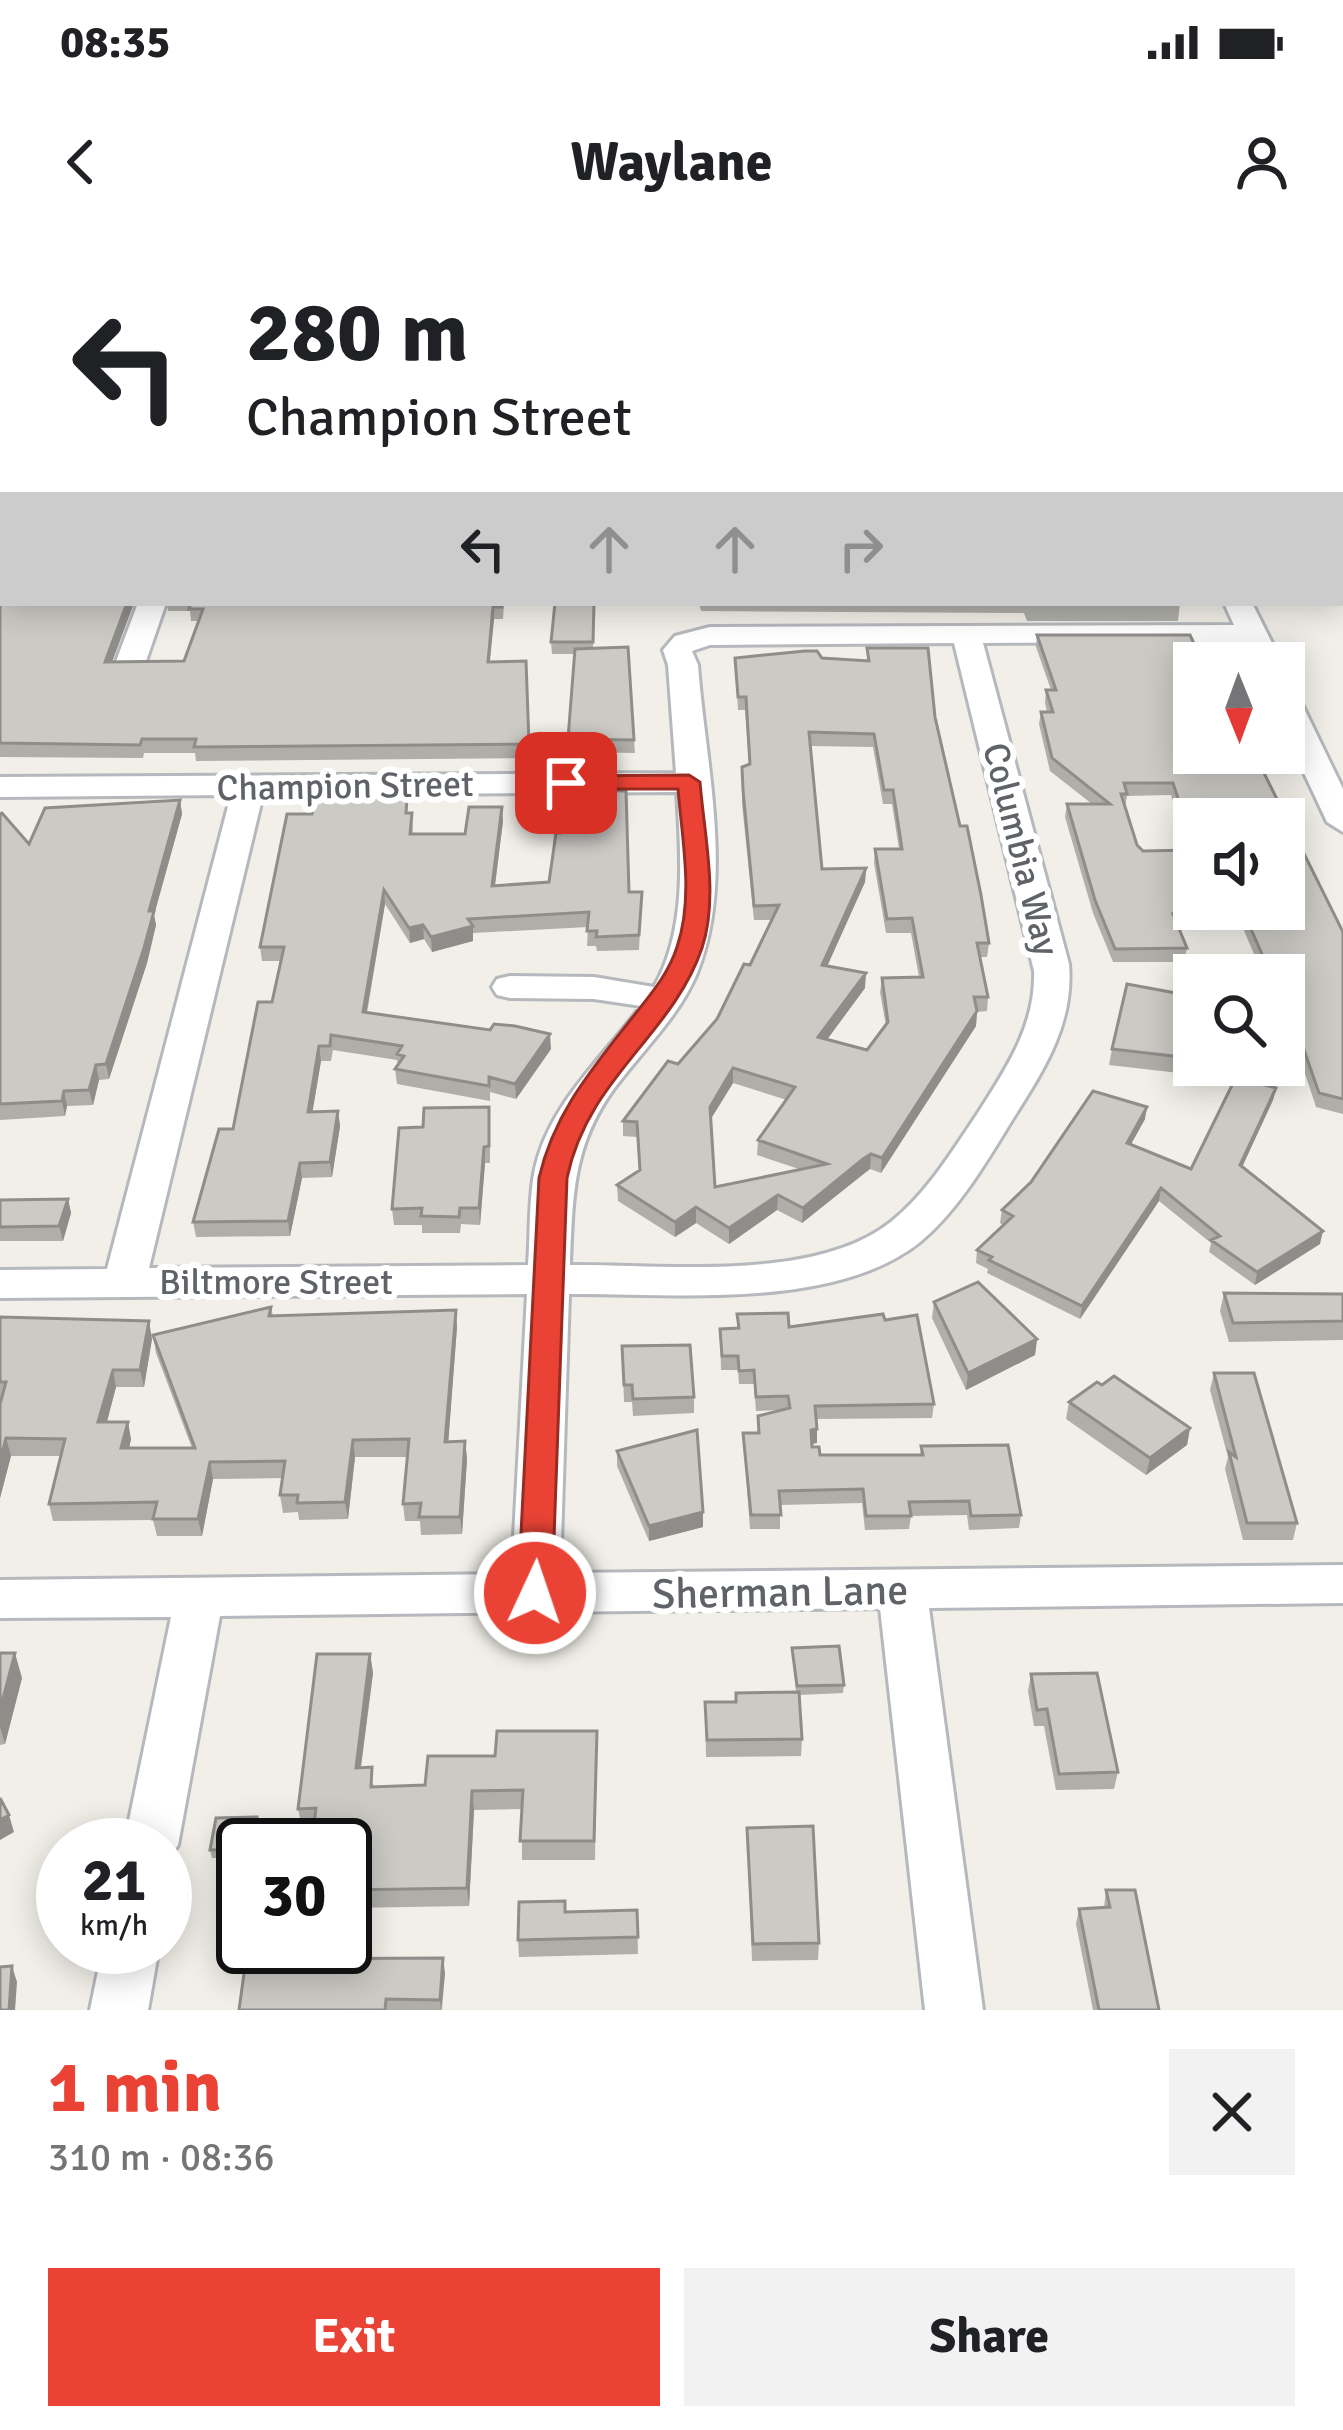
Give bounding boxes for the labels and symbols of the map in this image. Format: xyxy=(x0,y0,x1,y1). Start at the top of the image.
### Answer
north arrow xyxy=(1173,642,1305,774)
pin xyxy=(515,732,617,834)
street label: Columbia Way xyxy=(972,738,1069,961)
street label: Champion Street xyxy=(216,762,474,811)
street label: Biltmore Street xyxy=(159,1260,393,1305)
position arrow xyxy=(472,1530,598,1656)
street label: Sherman Lane xyxy=(651,1565,909,1620)
speed limit sign: 30 xyxy=(216,1818,372,1974)

